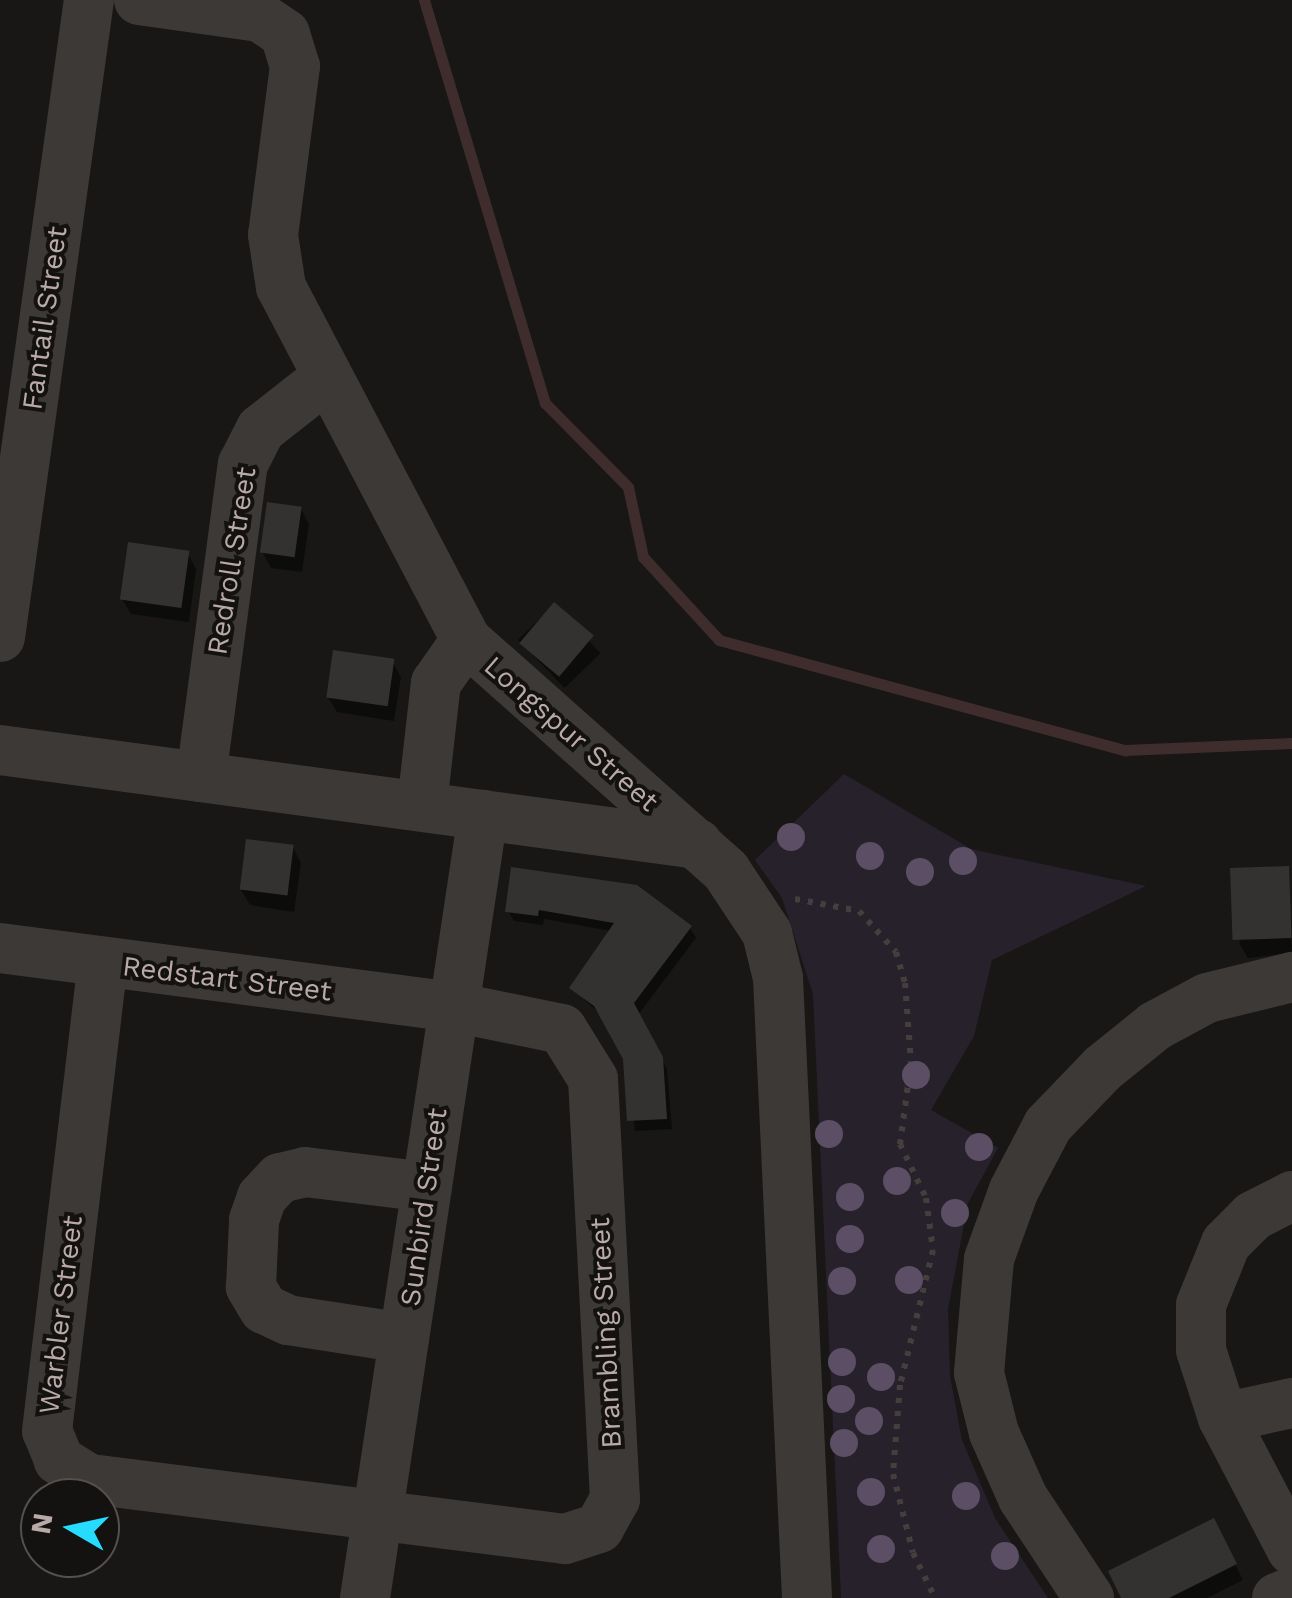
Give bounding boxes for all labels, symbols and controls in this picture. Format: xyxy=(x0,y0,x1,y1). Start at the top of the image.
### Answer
street label: Fantail Street xyxy=(15,224,75,412)
street label: Redroll Street xyxy=(200,464,264,658)
street label: Longspur Street xyxy=(477,649,665,819)
street label: Redstart Street xyxy=(121,950,333,1008)
street label: Sunbird Street xyxy=(393,1106,455,1308)
street label: Warbler Street xyxy=(32,1213,90,1417)
street label: Brambling Street xyxy=(583,1217,629,1449)
north arrow xyxy=(20,1478,120,1578)
text: N xyxy=(24,1511,60,1536)

